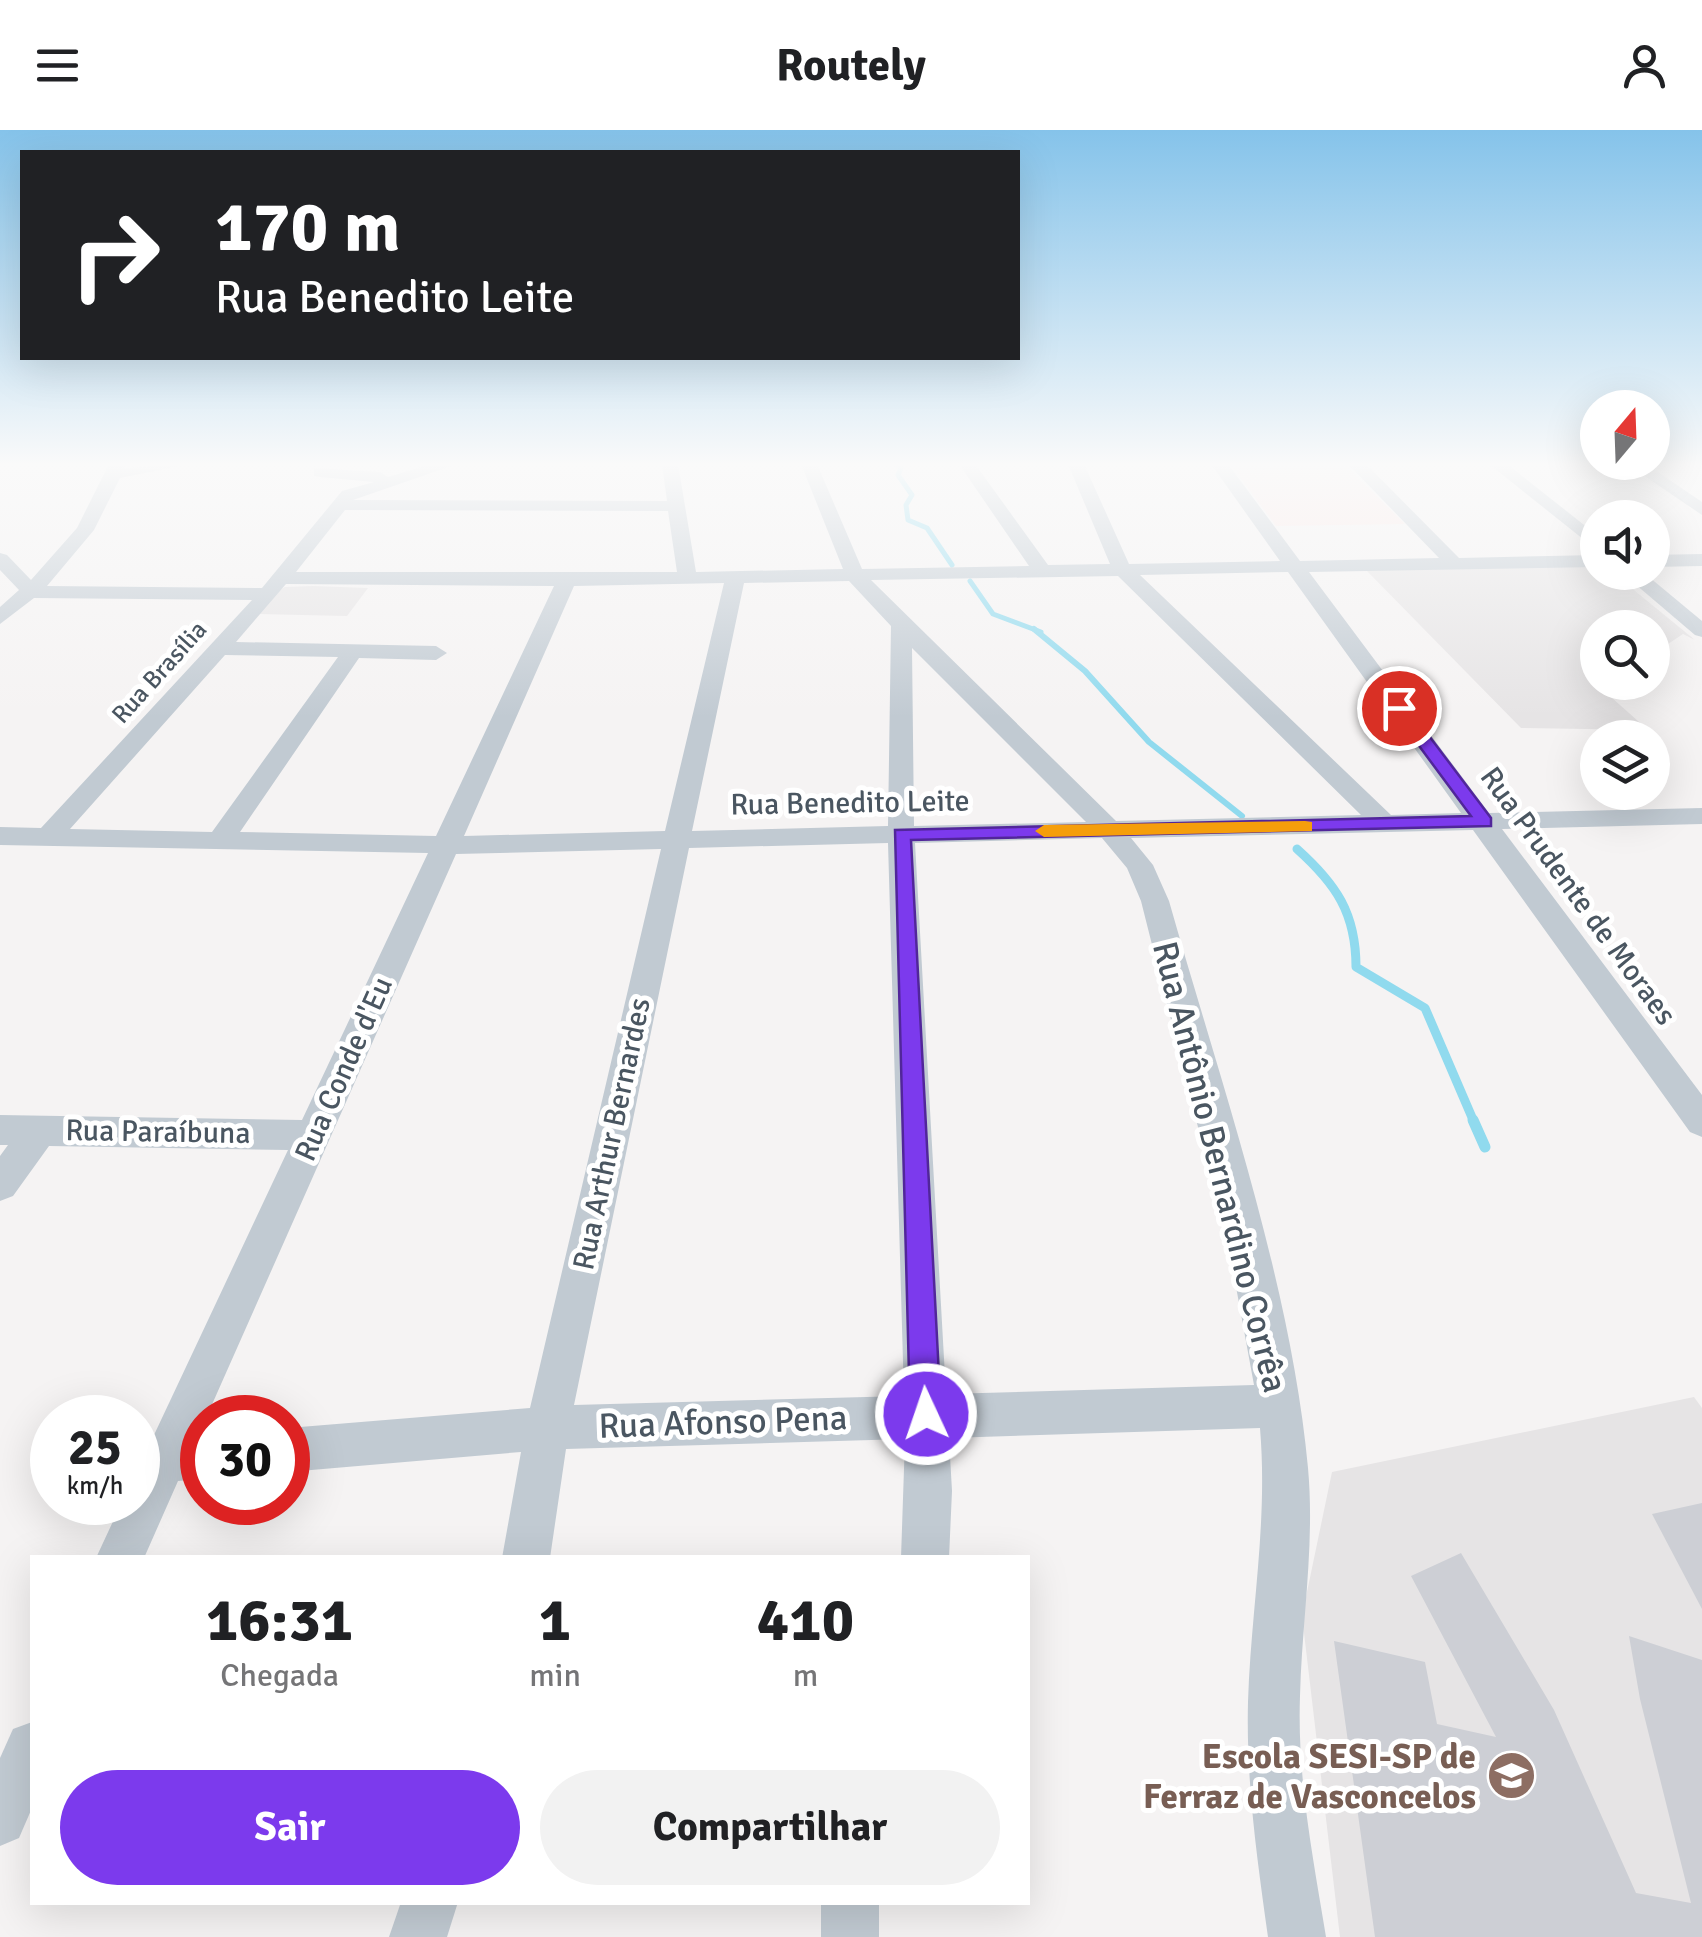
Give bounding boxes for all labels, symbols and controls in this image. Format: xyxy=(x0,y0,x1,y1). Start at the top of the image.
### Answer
icon: menu xyxy=(30,38,85,93)
text: Routely xyxy=(776,38,926,93)
icon: person xyxy=(1617,38,1672,93)
text: 170 m xyxy=(215,184,400,270)
icon: right xyxy=(50,190,180,320)
text: Rua Benedito Leite xyxy=(215,270,574,325)
north arrow xyxy=(1580,390,1670,480)
map controls xyxy=(1580,390,1670,810)
button: sound xyxy=(1580,500,1670,590)
button: search xyxy=(1580,610,1670,700)
street label: Rua Brasília xyxy=(105,614,213,730)
pin xyxy=(1357,666,1442,751)
icon: arrive xyxy=(1372,681,1427,736)
button: layers xyxy=(1580,720,1670,810)
street label: Rua Prudente de Moraes xyxy=(1472,760,1684,1032)
street label: Rua Benedito Leite xyxy=(730,782,970,824)
street label: Rua Antônio Bernardino Corrêa xyxy=(1143,937,1297,1397)
street label: Rua Conde d'Eu xyxy=(287,971,401,1167)
street label: Rua Arthur Bernardes xyxy=(565,995,659,1273)
street label: Rua Paraíbuna xyxy=(65,1112,251,1152)
position arrow xyxy=(874,1362,978,1466)
speed limit sign: 30 xyxy=(180,1395,310,1525)
street label: Rua Afonso Pena xyxy=(598,1396,848,1448)
text: 25 xyxy=(68,1417,122,1479)
text: km/h xyxy=(67,1470,123,1501)
text: 16:31 xyxy=(206,1584,353,1658)
text: 1 xyxy=(539,1584,571,1658)
text: 410 xyxy=(757,1584,854,1658)
text: Chegada xyxy=(220,1656,339,1695)
text: min xyxy=(529,1656,581,1695)
text: m xyxy=(793,1656,818,1695)
place label: Escola SESI-SP de Ferraz de Vasconcelos xyxy=(1143,1735,1476,1818)
school or university icon: Escola SESI-SP de Ferraz de Vasconcelos xyxy=(1485,1750,1537,1802)
button: Sair xyxy=(60,1770,520,1885)
button: Compartilhar xyxy=(540,1770,1000,1885)

